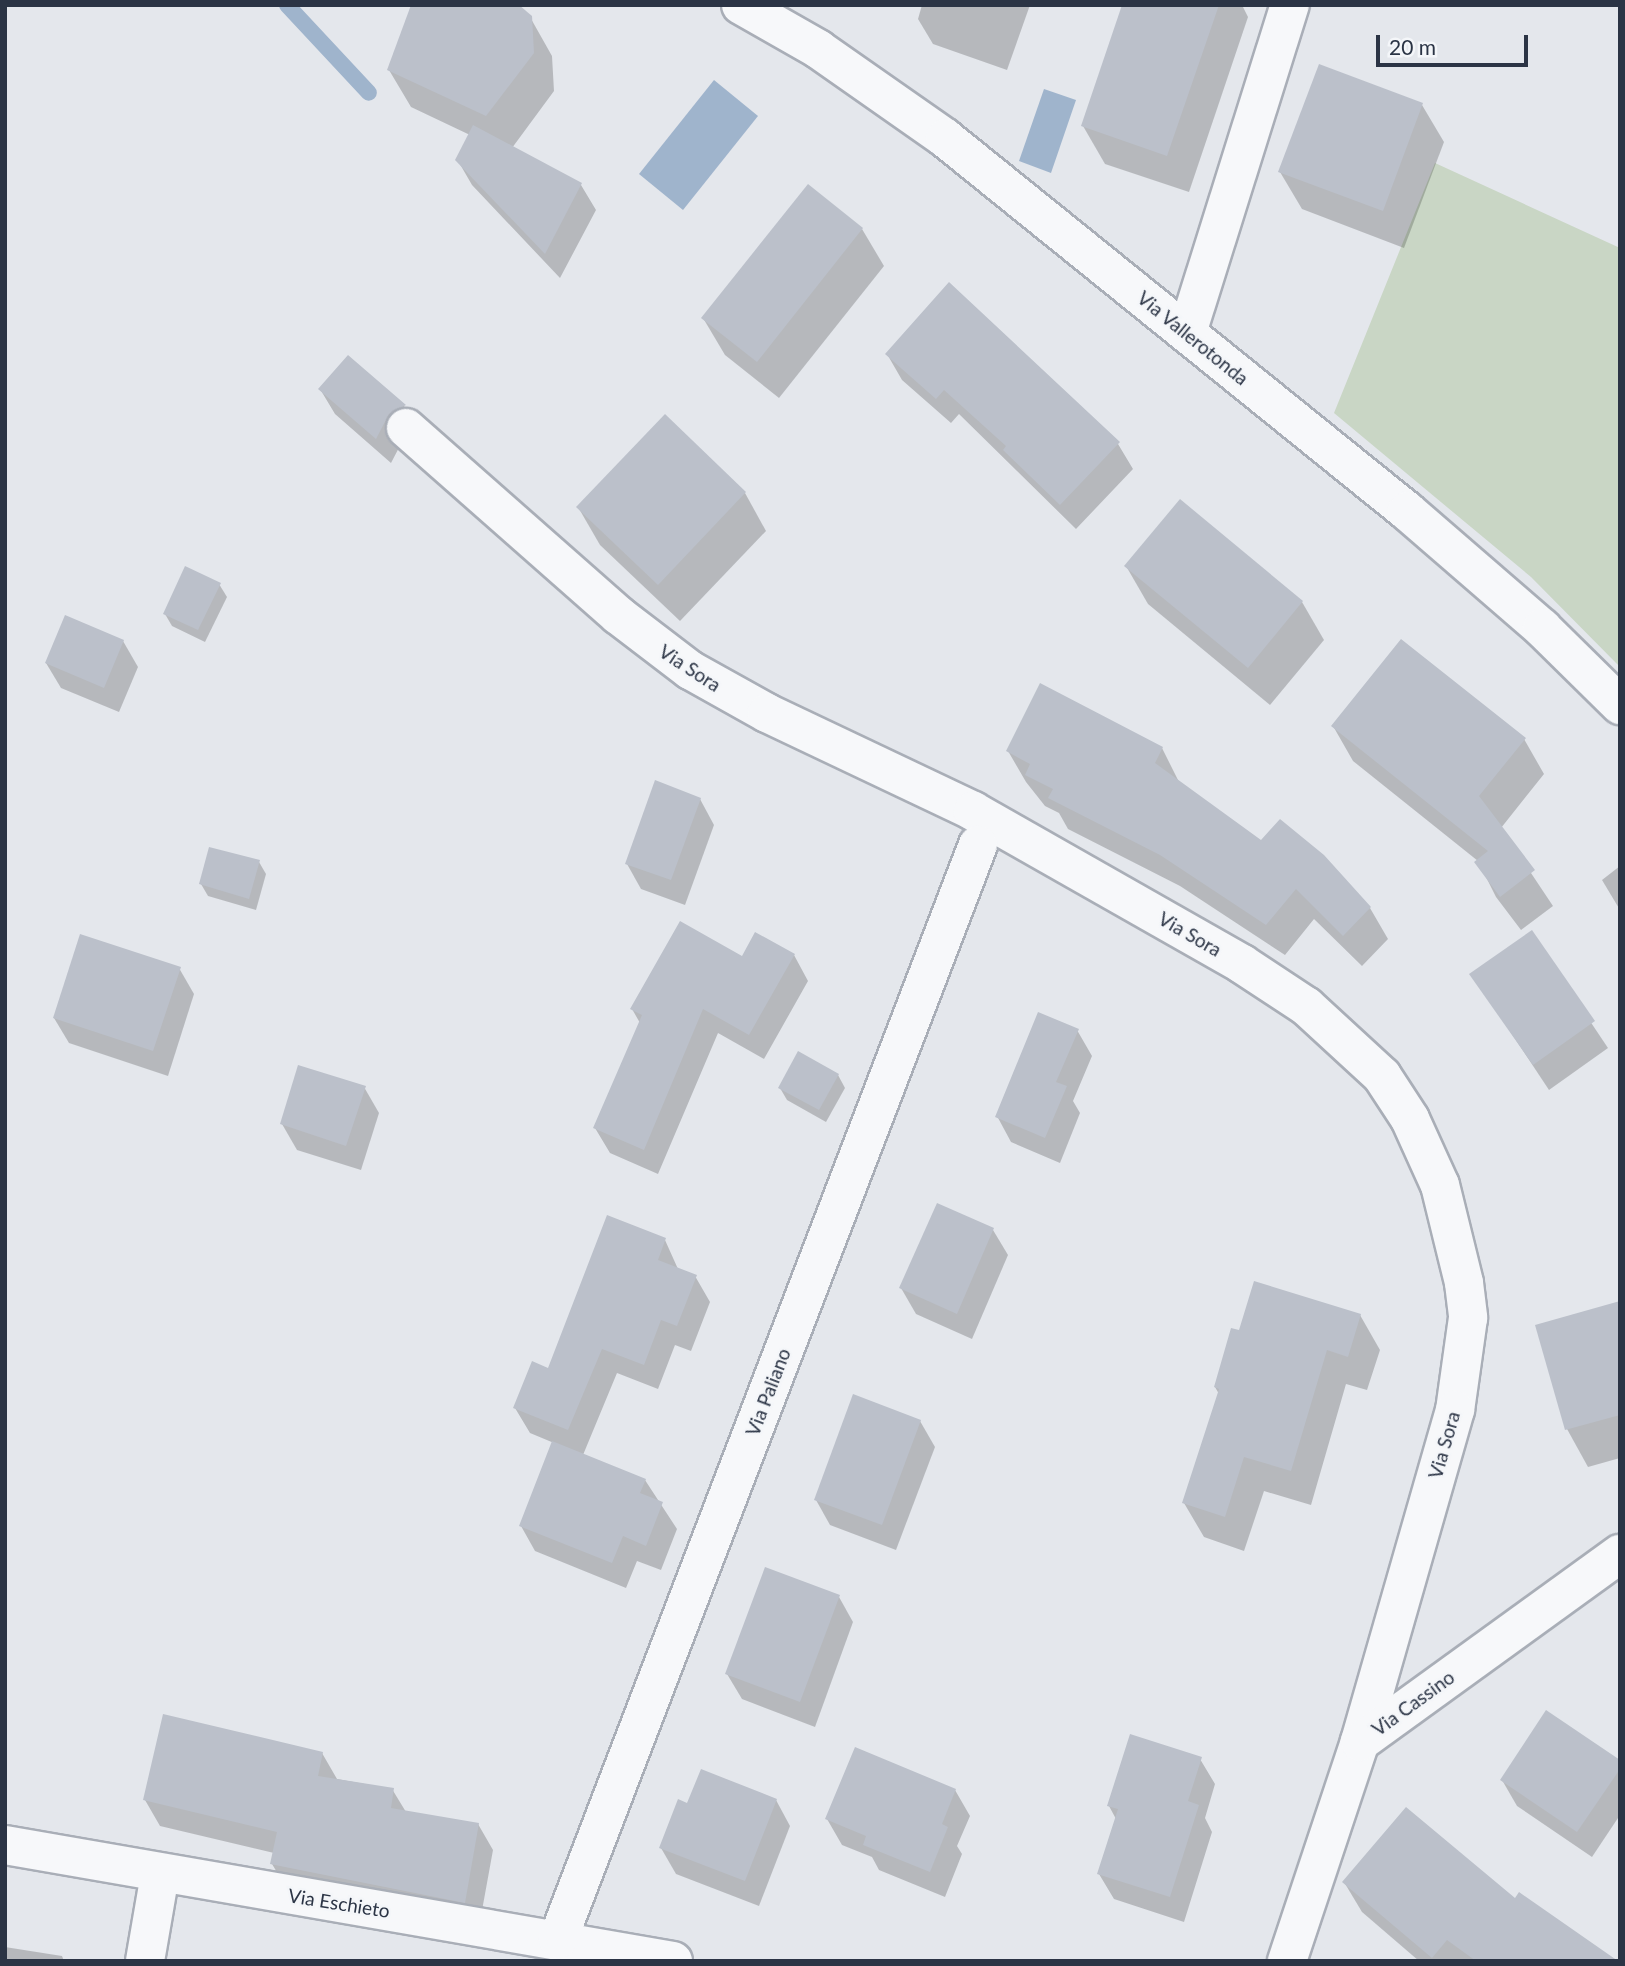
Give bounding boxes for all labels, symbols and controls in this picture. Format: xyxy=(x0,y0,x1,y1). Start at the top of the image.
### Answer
scale bar xyxy=(1380,21,1532,65)
text: 20 m xyxy=(1389,34,1436,59)
street label: Via Vallerotonda xyxy=(1133,286,1253,390)
street label: Via Sora xyxy=(655,640,725,696)
street label: Via Sora xyxy=(1154,907,1226,961)
street label: Via Paliano xyxy=(741,1345,795,1439)
street label: Via Sora xyxy=(1424,1409,1464,1481)
street label: Via Cassino xyxy=(1367,1665,1459,1741)
street label: Via Eschieto xyxy=(287,1884,391,1922)

